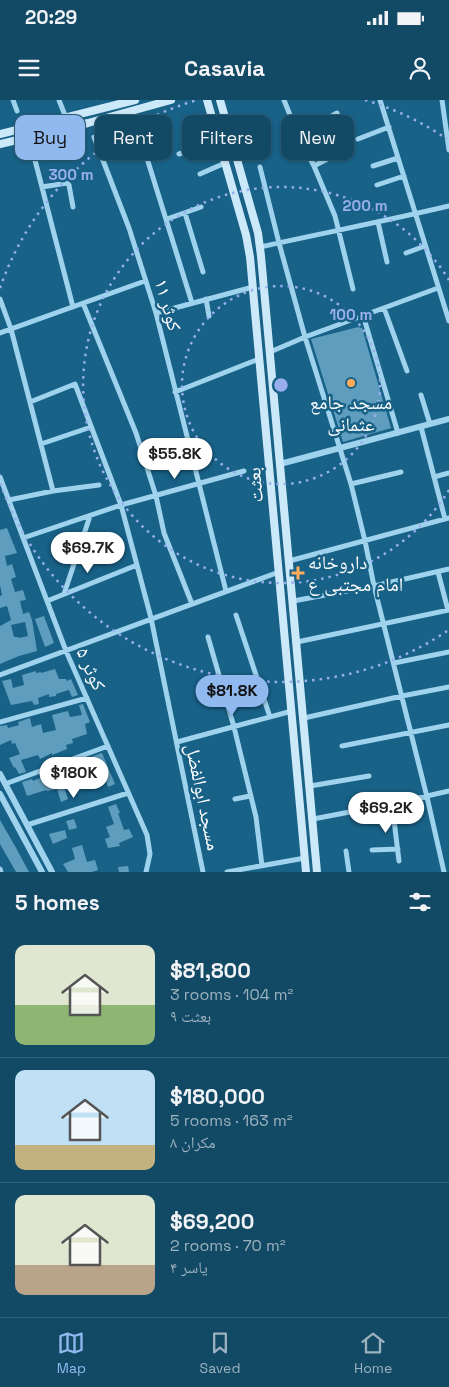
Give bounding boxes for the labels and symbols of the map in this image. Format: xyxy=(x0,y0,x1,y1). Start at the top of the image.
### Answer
text: 300 m xyxy=(48,165,94,184)
text: 200 m xyxy=(343,196,387,215)
street label: کوثر ۱۱ xyxy=(149,276,187,334)
text: 100 m xyxy=(330,305,372,324)
centre of rings xyxy=(272,376,290,394)
marker: مسجد جامع عثمانی xyxy=(345,377,357,389)
place label: مسجد جامع عثمانی xyxy=(310,390,392,437)
pin: $55.8K xyxy=(134,438,216,480)
street label: بعثت xyxy=(241,466,269,504)
pin: $69.7K xyxy=(47,532,129,574)
place label: داروخانه امام مجتبی ع xyxy=(308,550,403,598)
marker: داروخانه امام مجتبی ع xyxy=(292,567,304,579)
street label: کوثر ۵ xyxy=(71,644,111,694)
pin: $81.8K xyxy=(191,674,273,717)
street label: مسجد ابوالفضل xyxy=(180,741,226,853)
pin: $180K xyxy=(39,756,109,799)
pin: $69.2K xyxy=(345,792,427,834)

